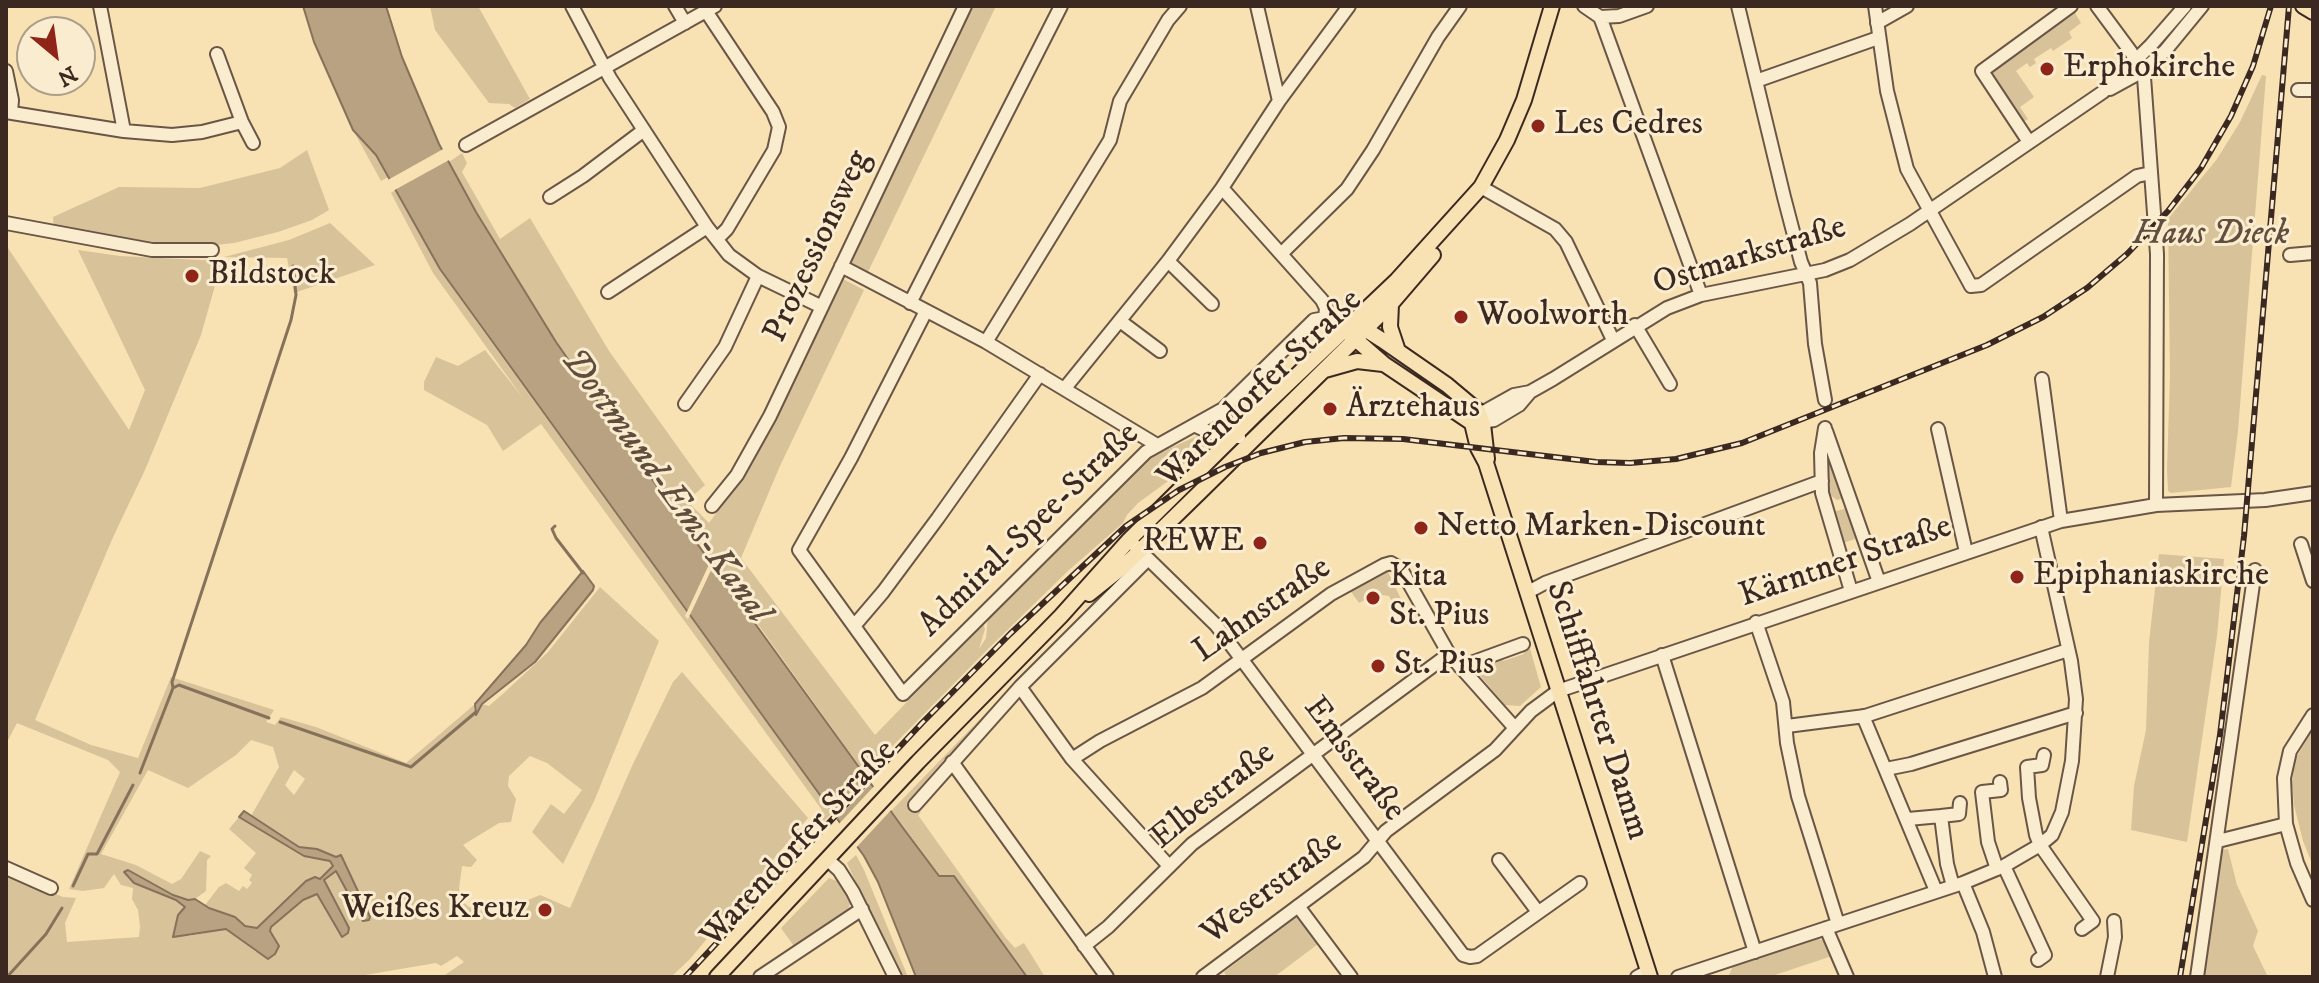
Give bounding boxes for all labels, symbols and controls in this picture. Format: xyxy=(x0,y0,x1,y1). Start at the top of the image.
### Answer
north arrow xyxy=(16,16,96,96)
place label: Erphokirche xyxy=(2063,49,2235,89)
text: N xyxy=(52,59,81,92)
marker: Erphokirche xyxy=(2038,60,2056,78)
place label: Les Cedres xyxy=(1554,106,1703,146)
marker: Les Cedres xyxy=(1529,117,1547,135)
street label: Prozessionsweg xyxy=(757,144,881,350)
street label: Ostmarkstraße xyxy=(1649,208,1851,306)
park label: Haus Dieck xyxy=(2133,216,2289,256)
place label: Bildstock xyxy=(208,256,336,296)
marker: Bildstock xyxy=(183,267,201,285)
street label: Warendorfer Straße xyxy=(1150,282,1372,498)
place label: Woolworth xyxy=(1477,297,1629,337)
marker: Woolworth xyxy=(1452,308,1470,326)
water label: Dortmund-Ems-Kanal xyxy=(550,341,778,633)
place label: Ärztehaus xyxy=(1346,389,1480,429)
marker: Ärztehaus xyxy=(1321,400,1339,418)
street label: Admiral-Spee-Straße xyxy=(911,415,1149,647)
place label: Netto Marken-Discount xyxy=(1437,508,1766,548)
street label: Kärntner Straße xyxy=(1735,508,1957,618)
marker: Netto Marken-Discount xyxy=(1412,519,1430,537)
place label: REWE xyxy=(1142,523,1244,563)
marker: REWE xyxy=(1251,534,1269,552)
street label: Lahnstraße xyxy=(1186,549,1340,673)
place label: Epiphaniaskirche xyxy=(2033,557,2269,597)
place label: Kita St. Pius xyxy=(1389,558,1489,638)
marker: Epiphaniaskirche xyxy=(2008,568,2026,586)
street label: Schifffahrter Damm xyxy=(1535,577,1657,845)
marker: Kita St. Pius xyxy=(1364,589,1382,607)
place label: St. Pius xyxy=(1394,646,1494,686)
marker: St. Pius xyxy=(1369,657,1387,675)
street label: Emsstraße xyxy=(1293,690,1413,830)
street label: Warendorfer Straße xyxy=(693,733,907,957)
street label: Elbestraße xyxy=(1144,734,1284,860)
street label: Weserstraße xyxy=(1195,823,1351,955)
place label: Weißes Kreuz xyxy=(342,890,529,930)
marker: Weißes Kreuz xyxy=(536,901,554,919)

